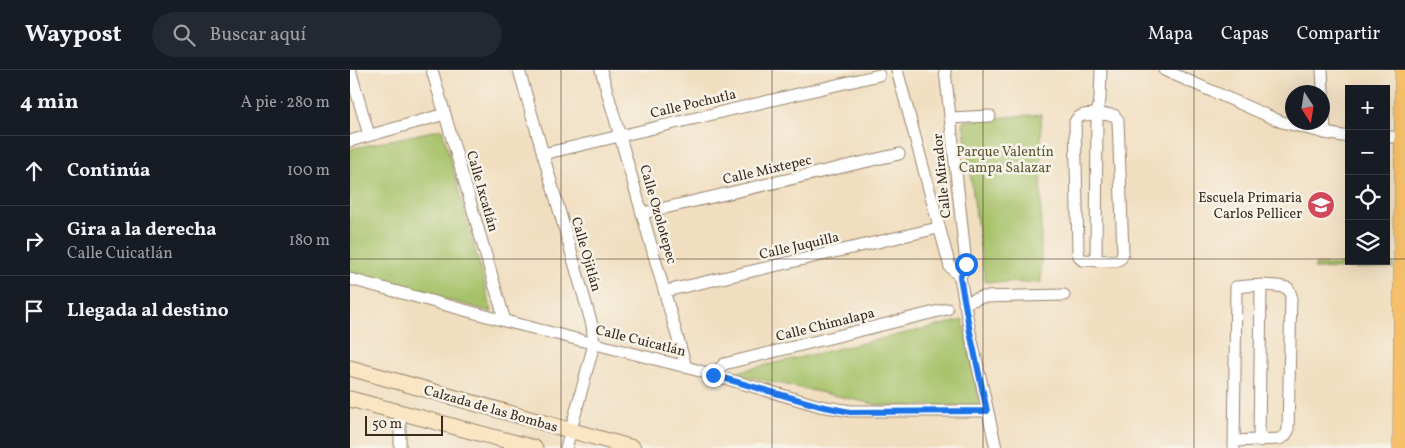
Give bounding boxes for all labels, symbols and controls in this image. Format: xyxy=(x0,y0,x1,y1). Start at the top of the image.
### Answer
search box xyxy=(152,12,502,57)
text: Waypost xyxy=(25,18,122,52)
icon: search xyxy=(170,21,198,49)
text: Buscar aquí xyxy=(210,22,306,48)
text: Mapa xyxy=(1148,22,1193,47)
text: Capas xyxy=(1221,22,1269,47)
text: Compartir xyxy=(1297,22,1380,47)
street label: Calle Pochutla xyxy=(649,85,738,124)
north arrow xyxy=(1285,85,1330,130)
map controls xyxy=(1345,85,1390,265)
button: + xyxy=(1345,85,1390,130)
text: 4 min xyxy=(20,88,79,117)
text: A pie · 280 m xyxy=(241,92,330,114)
button: − xyxy=(1345,130,1390,175)
street label: Calle Mirador xyxy=(929,132,956,219)
park label: Parque Valentín Campa Salazar xyxy=(956,143,1054,178)
street label: Calle Ixcatlán xyxy=(461,149,502,234)
street label: Calle Mixtepec xyxy=(721,151,814,190)
icon: ahead xyxy=(20,157,48,185)
text: Continúa xyxy=(67,158,150,184)
text: 100 m xyxy=(287,160,330,182)
street label: Calle Ozolotepec xyxy=(634,163,681,266)
button: locate xyxy=(1345,175,1390,220)
place label: Escuela Primaria Carlos Pellicer xyxy=(1198,189,1302,224)
school or university icon: Escuela Primaria Carlos Pellicer xyxy=(1306,190,1336,220)
street label: Calle Ojitlán xyxy=(566,215,605,294)
text: Gira a la derecha xyxy=(67,217,217,243)
button: layers xyxy=(1345,220,1390,265)
icon: right xyxy=(20,227,48,255)
street label: Calle Juquilla xyxy=(757,228,841,265)
text: 180 m xyxy=(289,230,330,252)
text: Calle Cuicatlán xyxy=(67,243,173,265)
route start xyxy=(955,253,978,276)
icon: arrive xyxy=(20,297,48,325)
text: Llegada al destino xyxy=(67,298,229,324)
street label: Calle Chimalapa xyxy=(774,304,877,347)
street label: Calle Cuicatlán xyxy=(593,321,688,362)
route end xyxy=(702,364,725,387)
street label: Calzada de las Bombas xyxy=(421,381,560,438)
scale bar xyxy=(365,413,442,436)
text: 50 m xyxy=(372,415,402,434)

